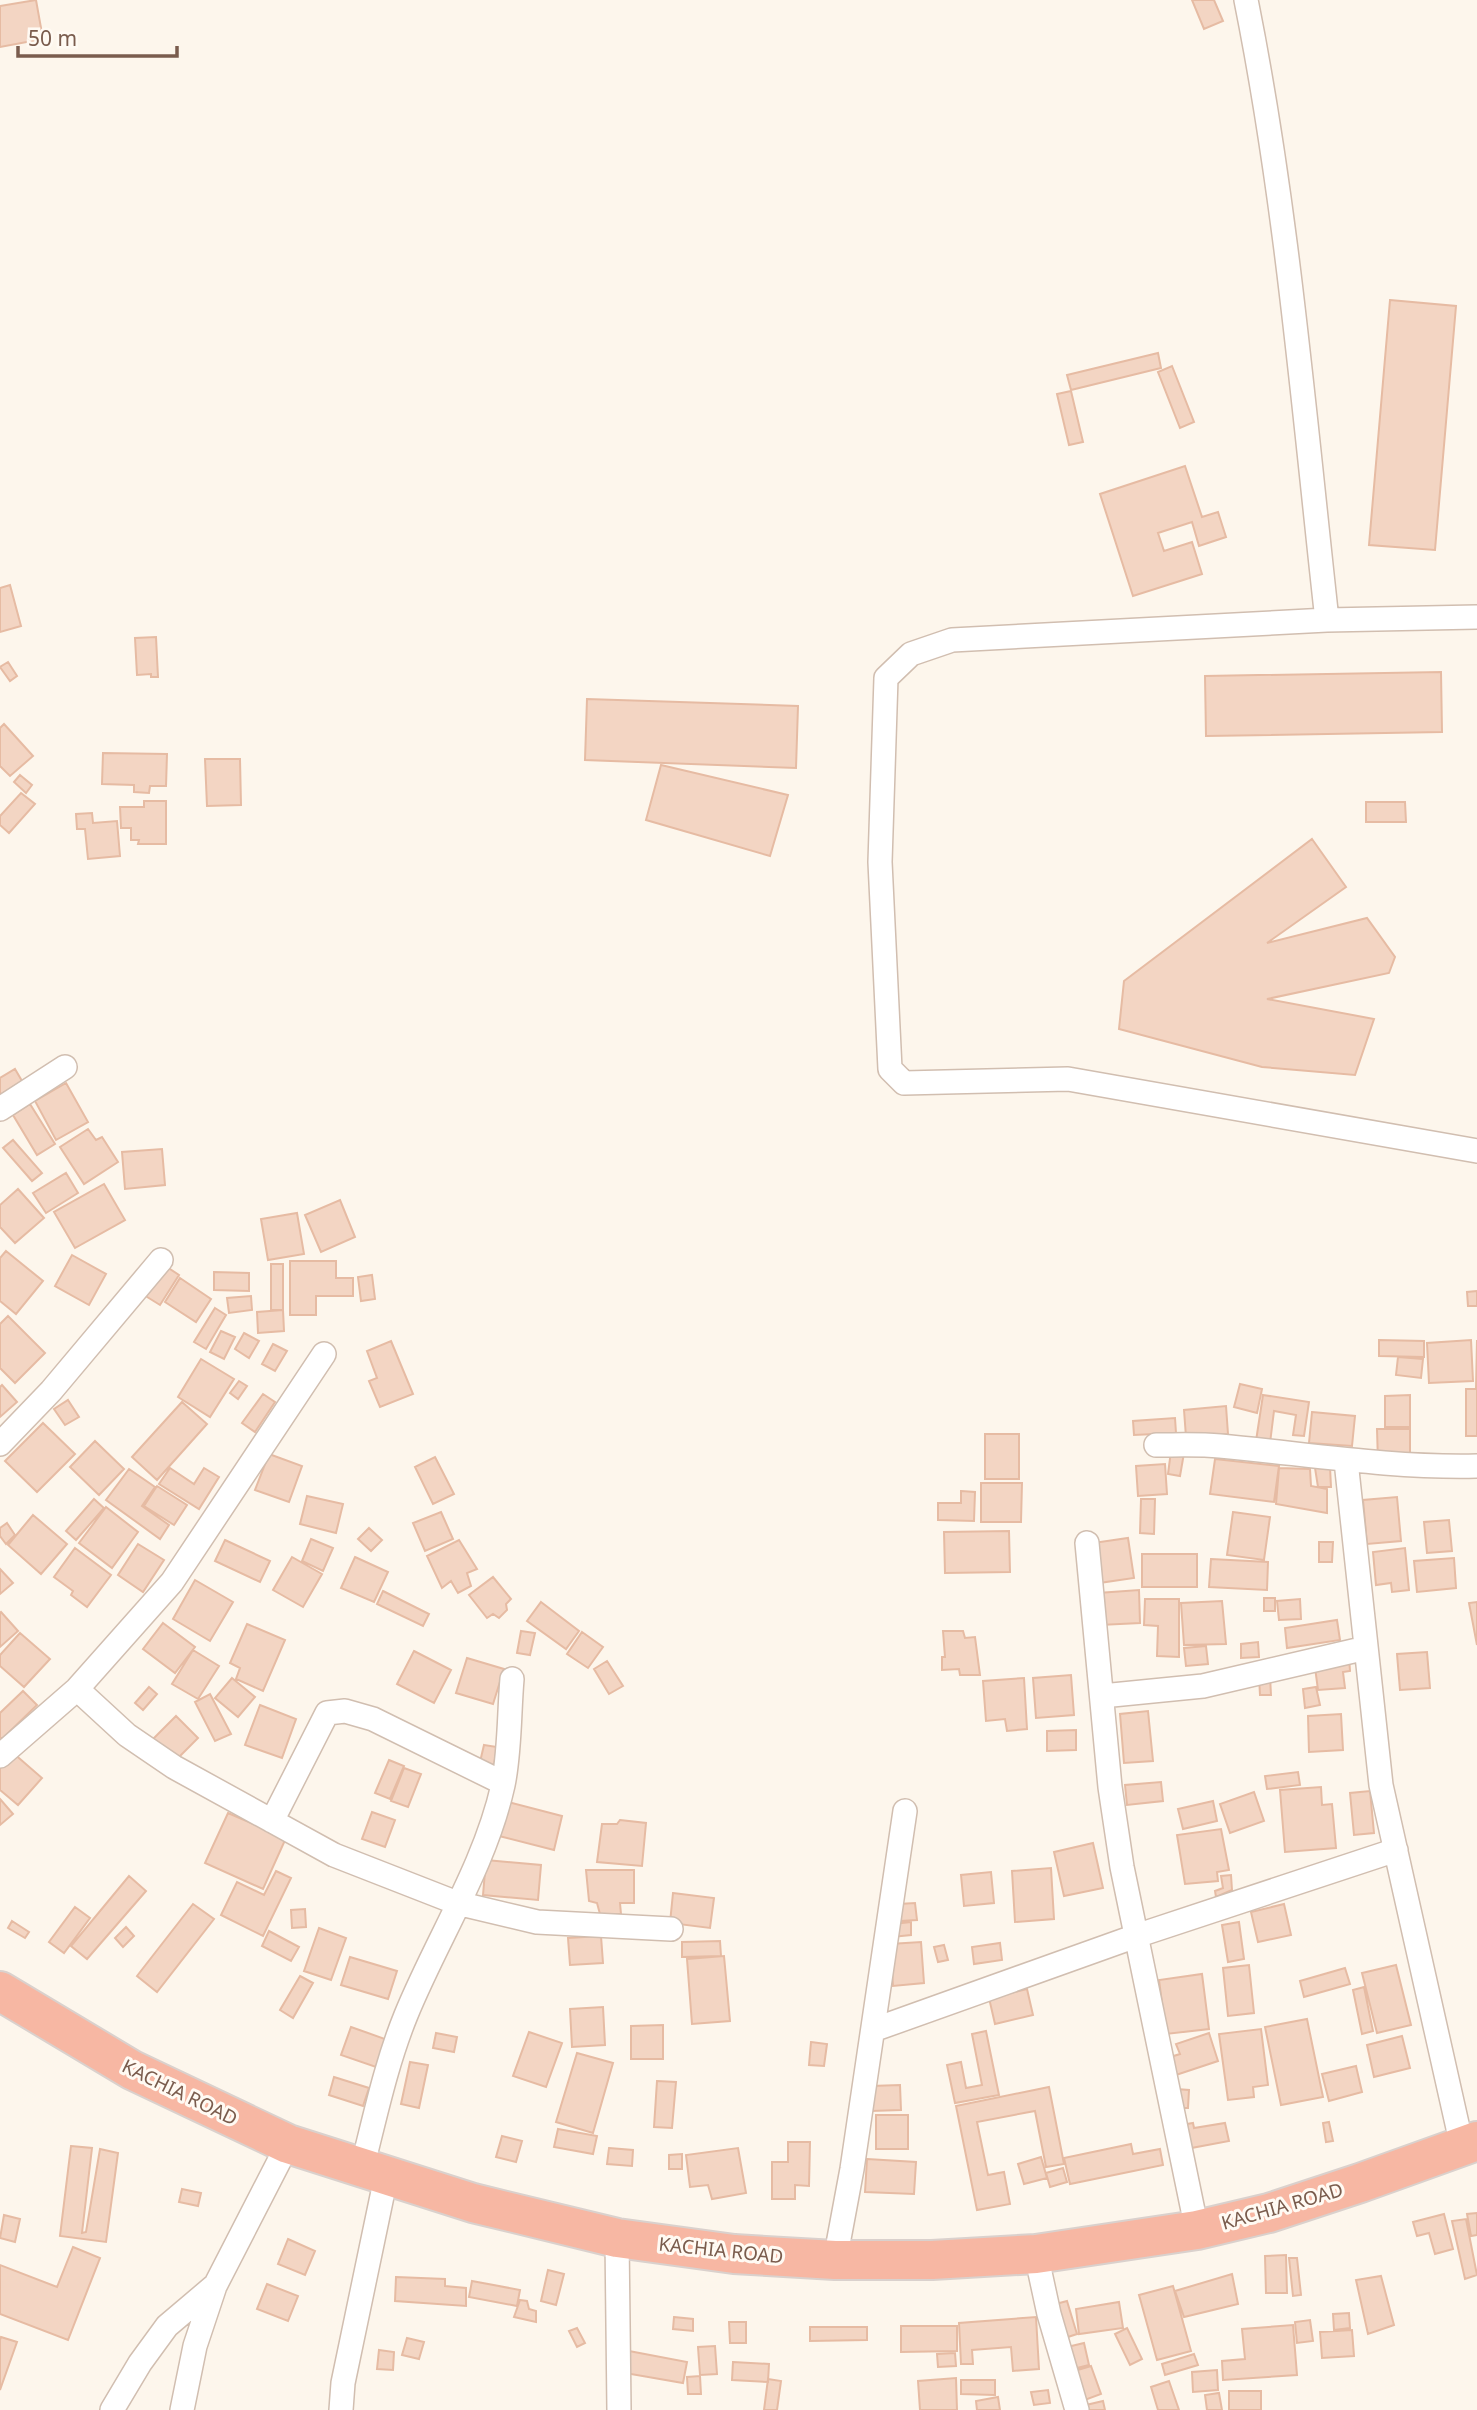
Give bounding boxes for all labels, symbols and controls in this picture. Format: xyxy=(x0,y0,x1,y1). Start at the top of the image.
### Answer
scale bar xyxy=(18,14,177,58)
text: 50 m xyxy=(28,24,77,52)
street label: KACHIA ROAD xyxy=(118,2053,242,2131)
street label: KACHIA ROAD xyxy=(1218,2176,1346,2236)
street label: KACHIA ROAD xyxy=(657,2231,785,2269)

